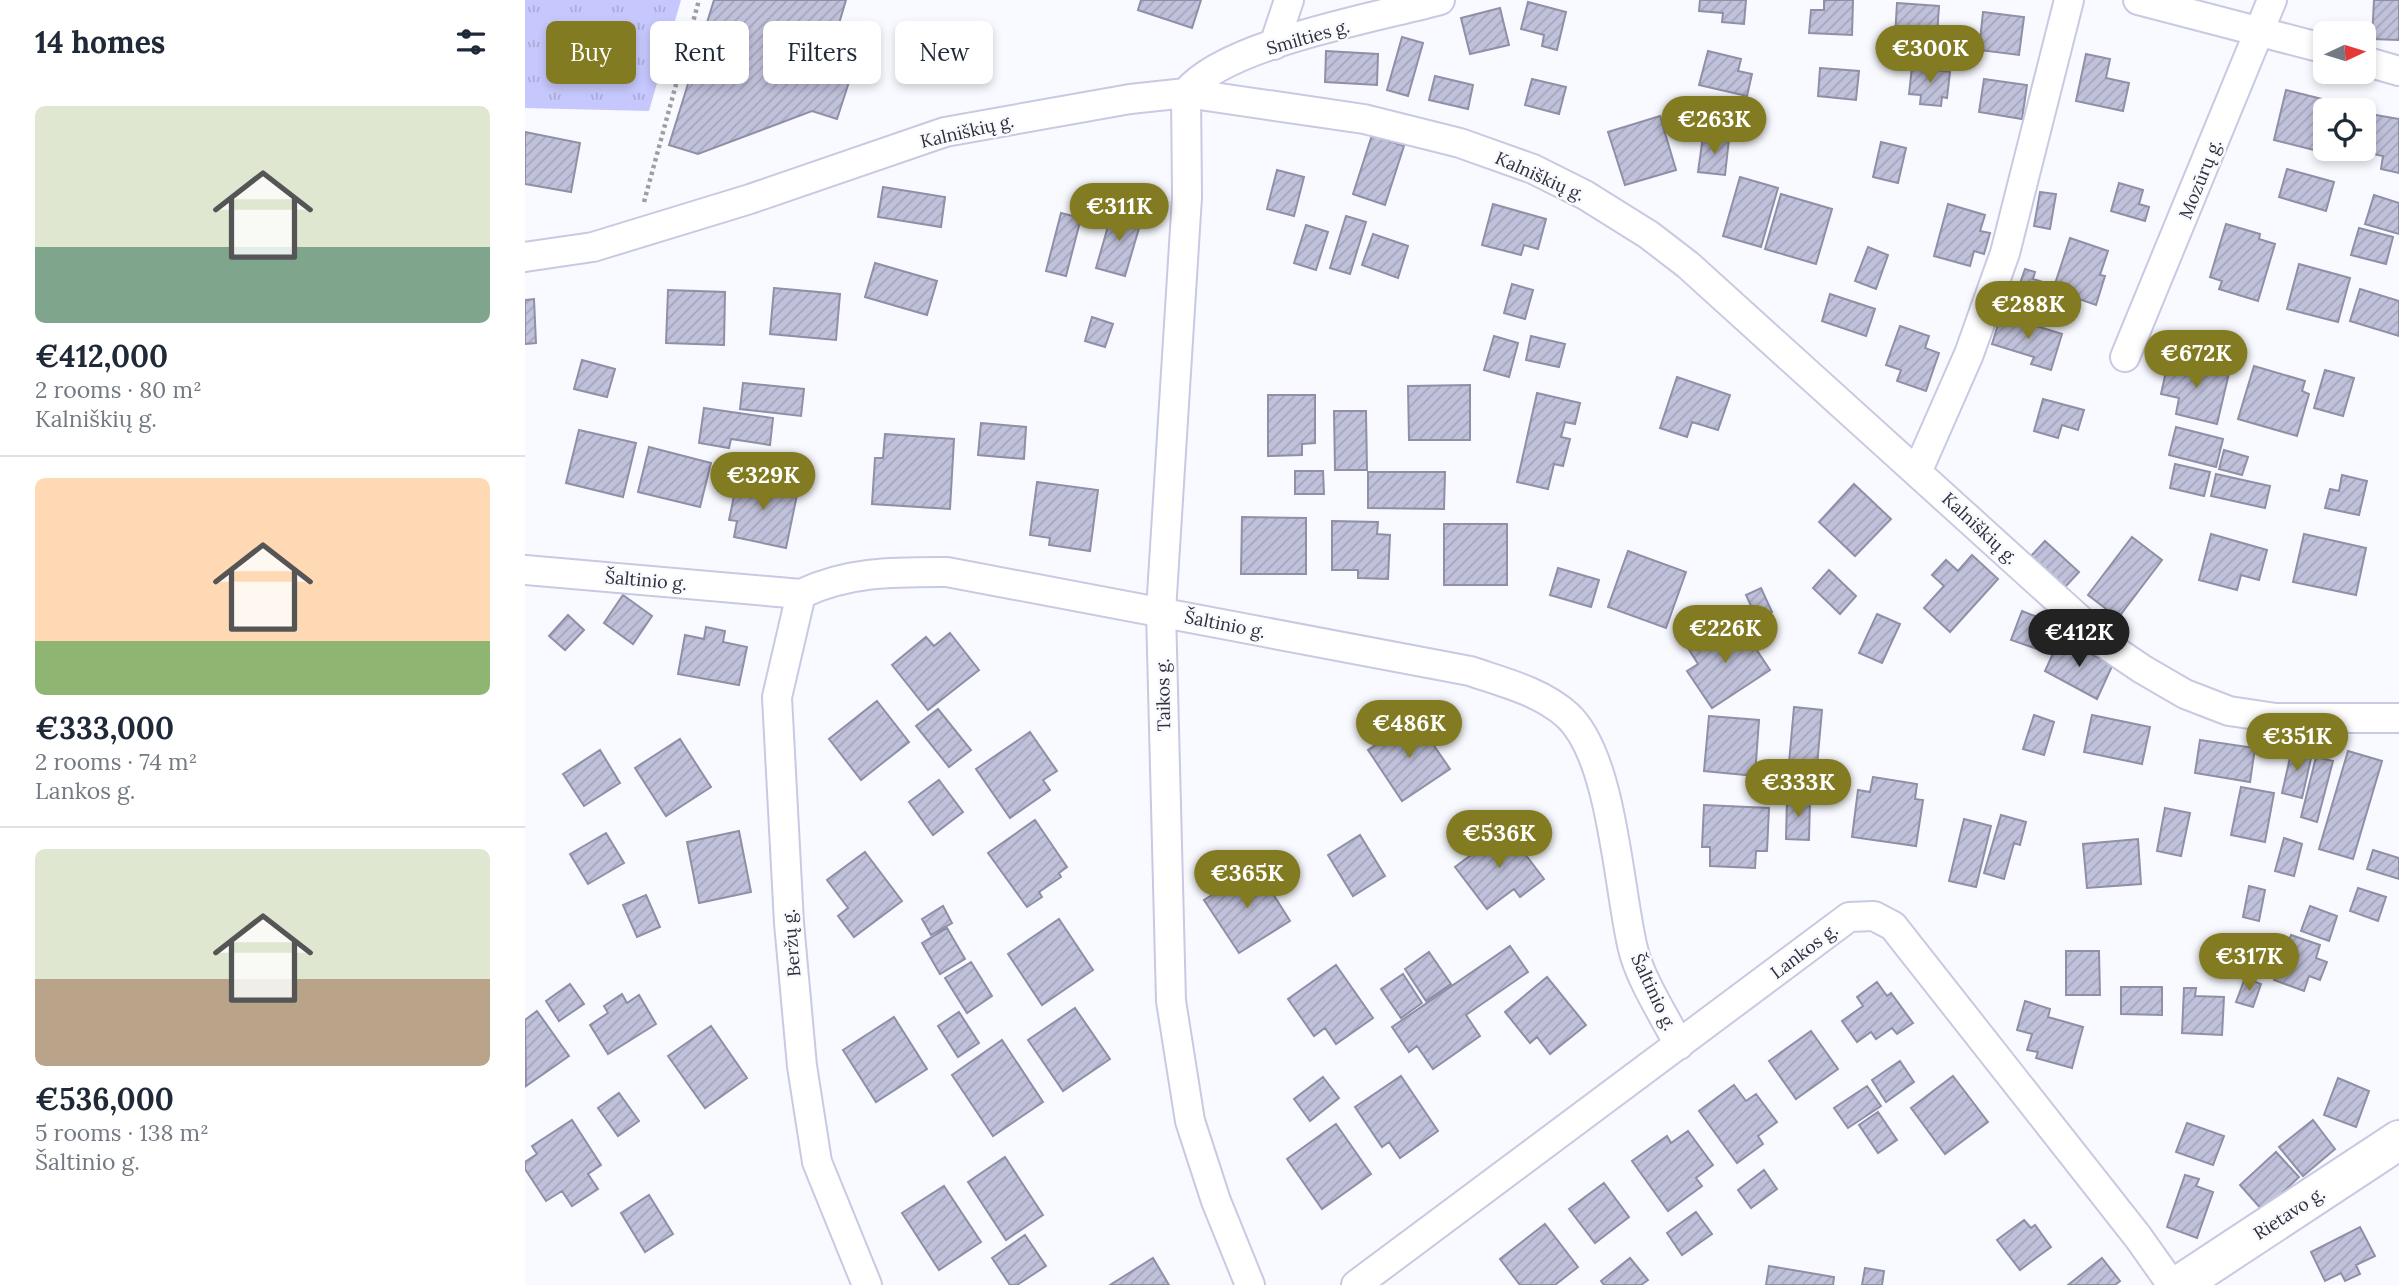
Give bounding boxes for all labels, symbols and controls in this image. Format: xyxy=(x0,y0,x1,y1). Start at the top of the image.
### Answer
street label: Smilties g. xyxy=(1264,14,1352,60)
chip: Buy xyxy=(546,21,636,84)
chip: Rent xyxy=(650,21,749,84)
chip: Filters xyxy=(763,21,881,84)
chip: New xyxy=(895,21,993,84)
north arrow xyxy=(2313,21,2377,84)
map controls xyxy=(2313,21,2376,161)
text: 14 homes xyxy=(35,23,165,61)
icon: filters xyxy=(452,23,490,61)
pin: €300K xyxy=(1881,25,1979,85)
text: €300K xyxy=(1891,33,1969,62)
pin: €263K xyxy=(1665,96,1763,156)
button: locate xyxy=(2313,98,2376,161)
text: €263K xyxy=(1677,104,1751,133)
street label: Kalniškių g. xyxy=(918,109,1016,153)
street label: Mozūrų g. xyxy=(2174,136,2226,222)
street label: Kalniškių g. xyxy=(1492,146,1588,206)
icon: home xyxy=(200,152,326,278)
pin: €311K xyxy=(1070,184,1168,243)
text: €311K xyxy=(1086,191,1152,220)
pin: €288K xyxy=(1979,282,2077,341)
text: €288K xyxy=(1991,289,2065,318)
pin: €672K xyxy=(2147,330,2245,390)
text: €412,000 xyxy=(35,337,168,375)
text: €672K xyxy=(2160,338,2232,367)
text: 2 rooms · 80 m² xyxy=(35,375,202,404)
text: Kalniškių g. xyxy=(35,404,157,433)
pin: €329K xyxy=(714,452,812,512)
text: €329K xyxy=(726,460,800,489)
street label: Kalniškių g. xyxy=(1937,487,2023,569)
icon: home xyxy=(200,524,326,650)
street label: Šaltinio g. xyxy=(604,565,688,595)
street label: Šaltinio g. xyxy=(1183,605,1267,643)
pin: €226K xyxy=(1676,606,1774,665)
pin: €412K xyxy=(2030,610,2128,669)
text: €226K xyxy=(1689,613,1761,642)
text: €412K xyxy=(2044,617,2114,646)
street label: Taikos g. xyxy=(1151,658,1175,732)
pin: €486K xyxy=(1360,700,1458,760)
text: €486K xyxy=(1372,708,1446,737)
text: €333,000 xyxy=(35,709,174,747)
pin: €351K xyxy=(2248,714,2346,773)
text: €351K xyxy=(2262,721,2332,750)
text: 2 rooms · 74 m² xyxy=(35,747,197,776)
pin: €333K xyxy=(1749,760,1847,819)
text: €333K xyxy=(1761,767,1835,796)
text: Lankos g. xyxy=(35,776,135,805)
pin: €536K xyxy=(1450,810,1548,870)
text: €536K xyxy=(1462,818,1536,847)
pin: €365K xyxy=(1198,850,1296,910)
text: €365K xyxy=(1210,858,1284,887)
icon: home xyxy=(200,895,326,1021)
street label: Beržų g. xyxy=(777,908,805,978)
street label: Lankos g. xyxy=(1766,918,1842,984)
pin: €317K xyxy=(2200,934,2298,993)
text: €317K xyxy=(2215,941,2283,970)
street label: Šaltinio g. xyxy=(1626,950,1682,1034)
text: €536,000 xyxy=(35,1080,174,1118)
text: 5 rooms · 138 m² xyxy=(35,1118,209,1147)
text: Šaltinio g. xyxy=(35,1147,140,1176)
street label: Rietavo g. xyxy=(2249,1181,2329,1245)

